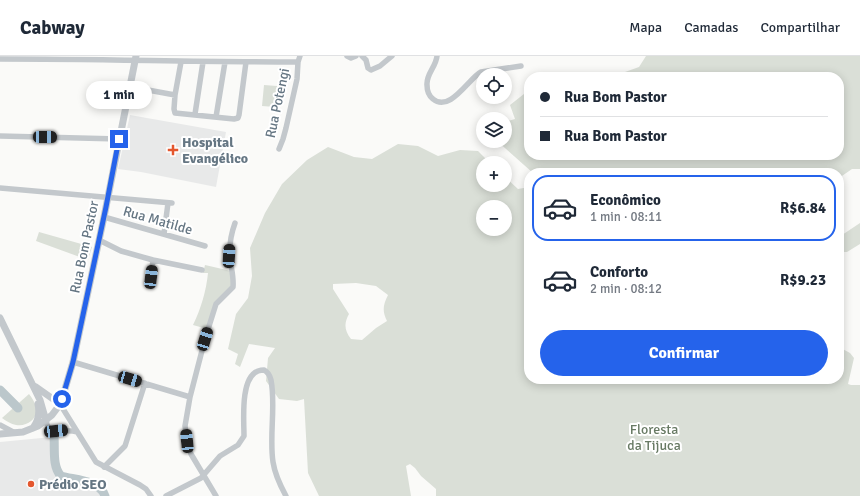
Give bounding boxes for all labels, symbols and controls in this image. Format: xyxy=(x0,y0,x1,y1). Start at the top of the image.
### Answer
text: Cabway xyxy=(20,16,85,40)
text: Mapa xyxy=(629,19,662,36)
text: Camadas xyxy=(684,19,738,36)
text: Compartilhar xyxy=(760,19,840,36)
street label: Rua Potengi xyxy=(262,67,293,140)
map controls xyxy=(476,68,512,236)
button: locate xyxy=(476,68,512,104)
callout: 1 min xyxy=(86,81,152,109)
text: 1 min xyxy=(103,87,135,103)
text: Rua Bom Pastor xyxy=(564,88,667,106)
button: layers xyxy=(476,112,512,148)
text: Rua Bom Pastor xyxy=(564,127,667,145)
route end xyxy=(110,130,128,148)
car xyxy=(33,131,57,143)
place label: Hospital Evangélico xyxy=(182,134,248,167)
marker: Hospital Evangélico xyxy=(167,144,179,156)
button: + xyxy=(476,156,512,192)
icon: car xyxy=(542,190,578,226)
text: Econômico xyxy=(590,191,661,209)
street label: Rua Bom Pastor xyxy=(66,199,103,295)
text: R$6.84 xyxy=(780,199,826,217)
button: − xyxy=(476,200,512,236)
street label: Rua Matilde xyxy=(121,202,195,238)
text: 1 min · 08:11 xyxy=(590,209,662,225)
car xyxy=(222,244,236,268)
icon: car xyxy=(542,262,578,298)
text: Conforto xyxy=(590,263,648,281)
car xyxy=(144,264,158,290)
text: R$9.23 xyxy=(780,271,826,289)
text: 2 min · 08:12 xyxy=(590,281,662,297)
car xyxy=(196,326,214,352)
button: Confirmar xyxy=(540,330,828,376)
car xyxy=(117,370,143,388)
route start xyxy=(53,390,71,408)
park label: Floresta da Tijuca xyxy=(627,421,681,454)
car xyxy=(43,424,69,438)
car xyxy=(180,428,194,454)
place label: Prédio SEO xyxy=(39,476,107,493)
marker: Prédio SEO xyxy=(26,479,36,489)

